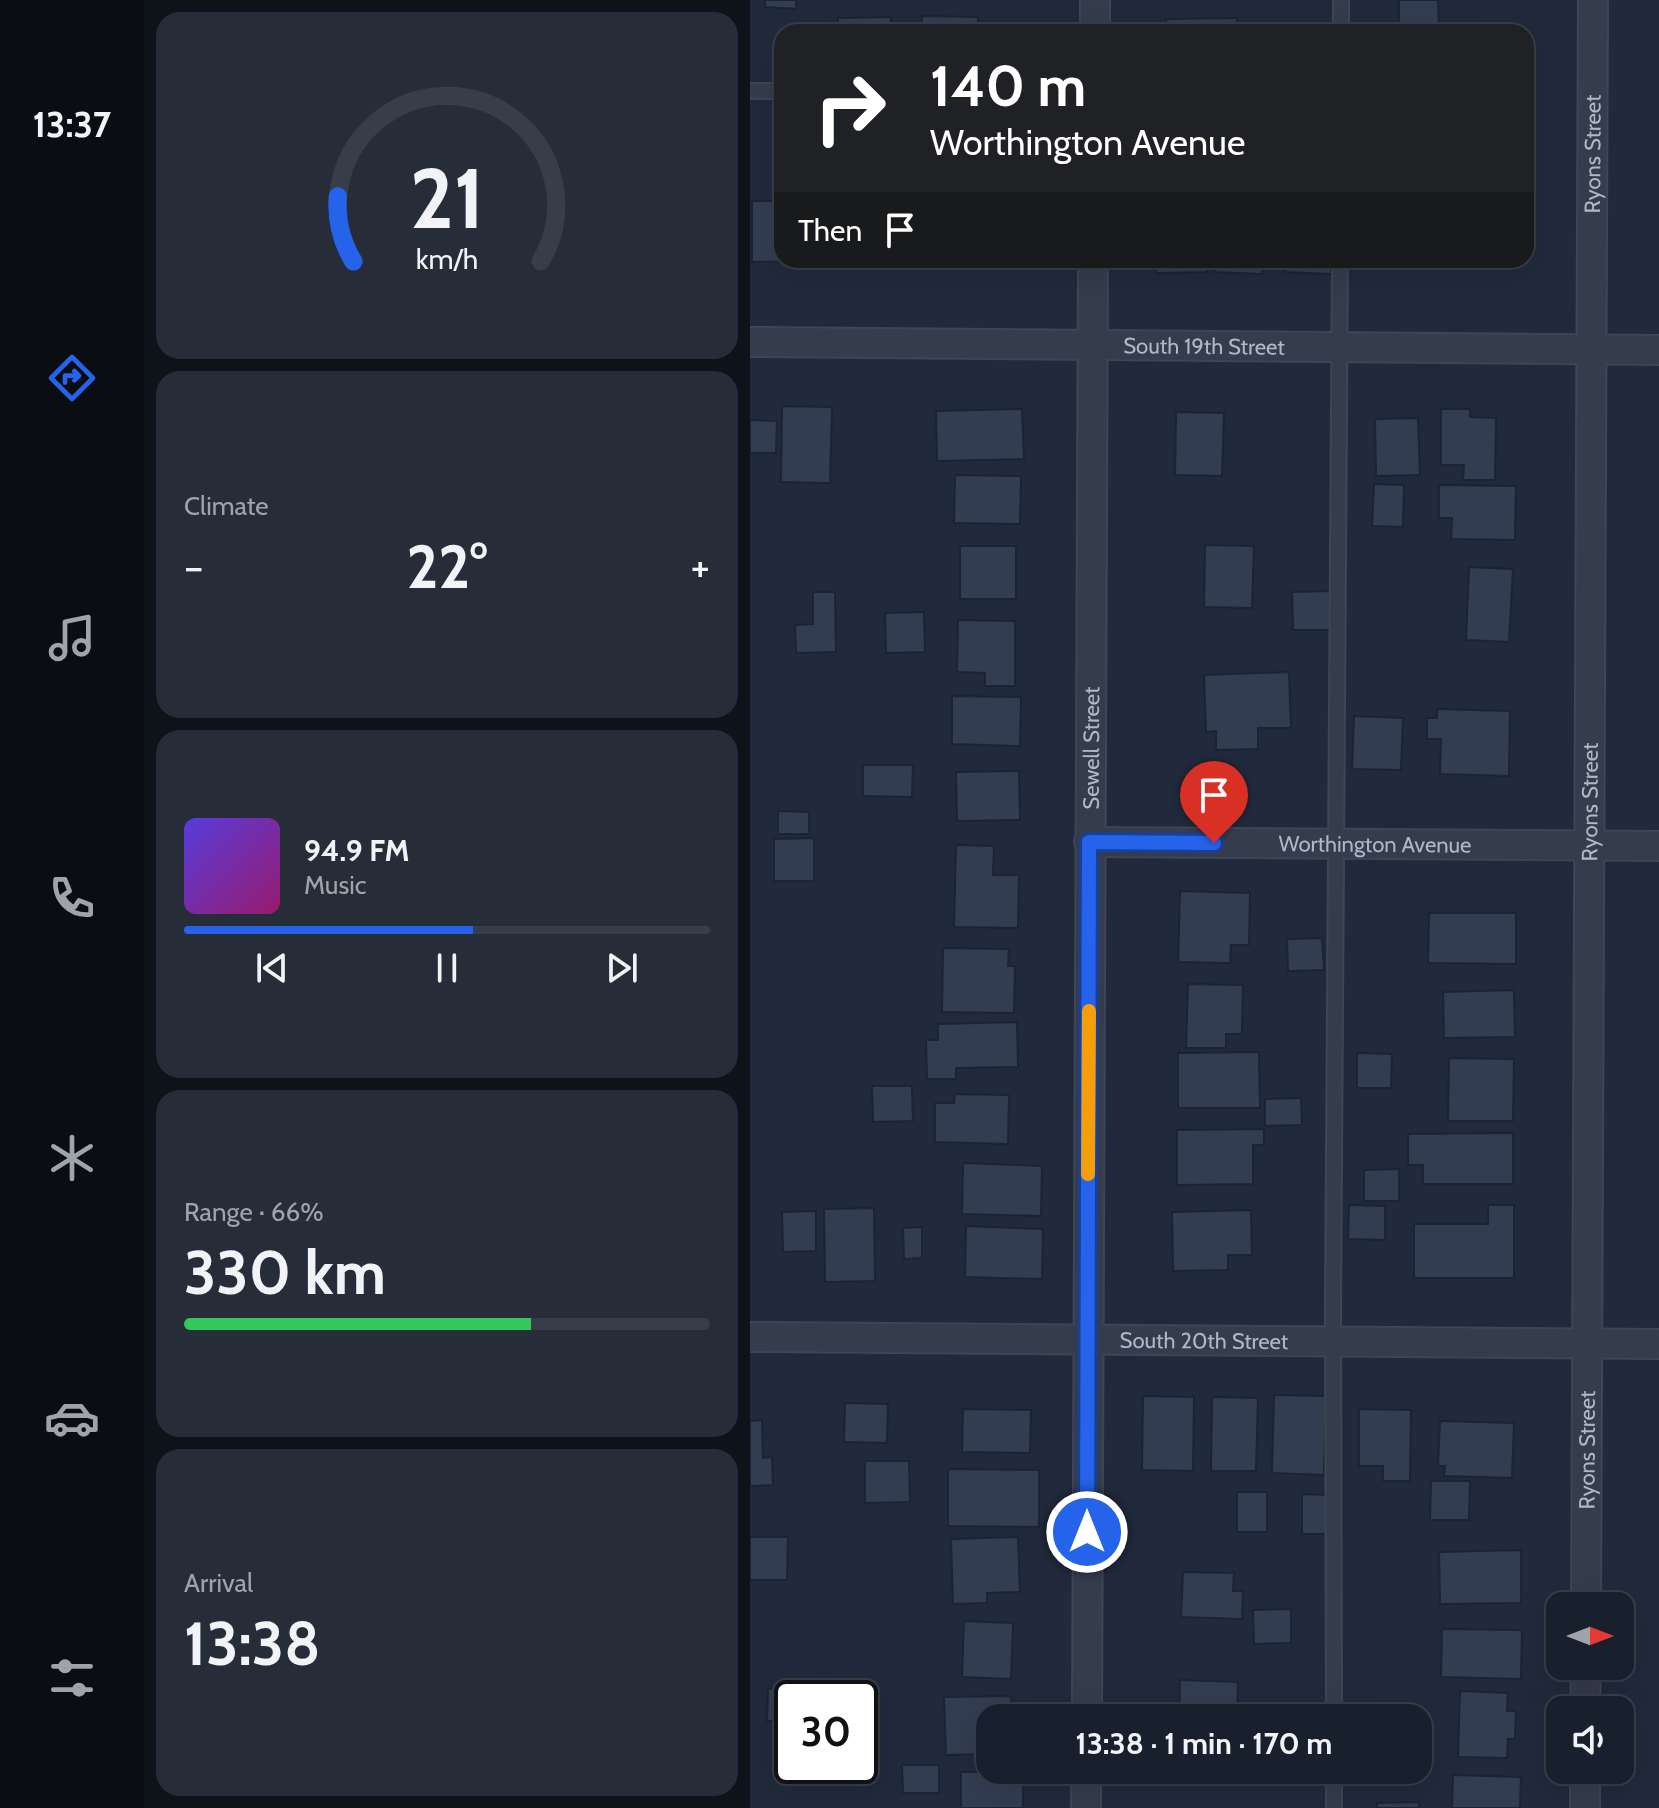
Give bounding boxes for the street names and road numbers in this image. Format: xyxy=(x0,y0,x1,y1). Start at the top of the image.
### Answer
street label: Ryons Street xyxy=(1579,94,1606,214)
street label: South 19th Street xyxy=(1123,332,1285,360)
street label: Sewell Street xyxy=(1077,686,1105,810)
street label: Ryons Street xyxy=(1576,742,1603,862)
street label: Worthington Avenue xyxy=(1278,830,1472,858)
street label: South 20th Street xyxy=(1120,1326,1289,1355)
street label: Ryons Street xyxy=(1573,1390,1600,1510)

